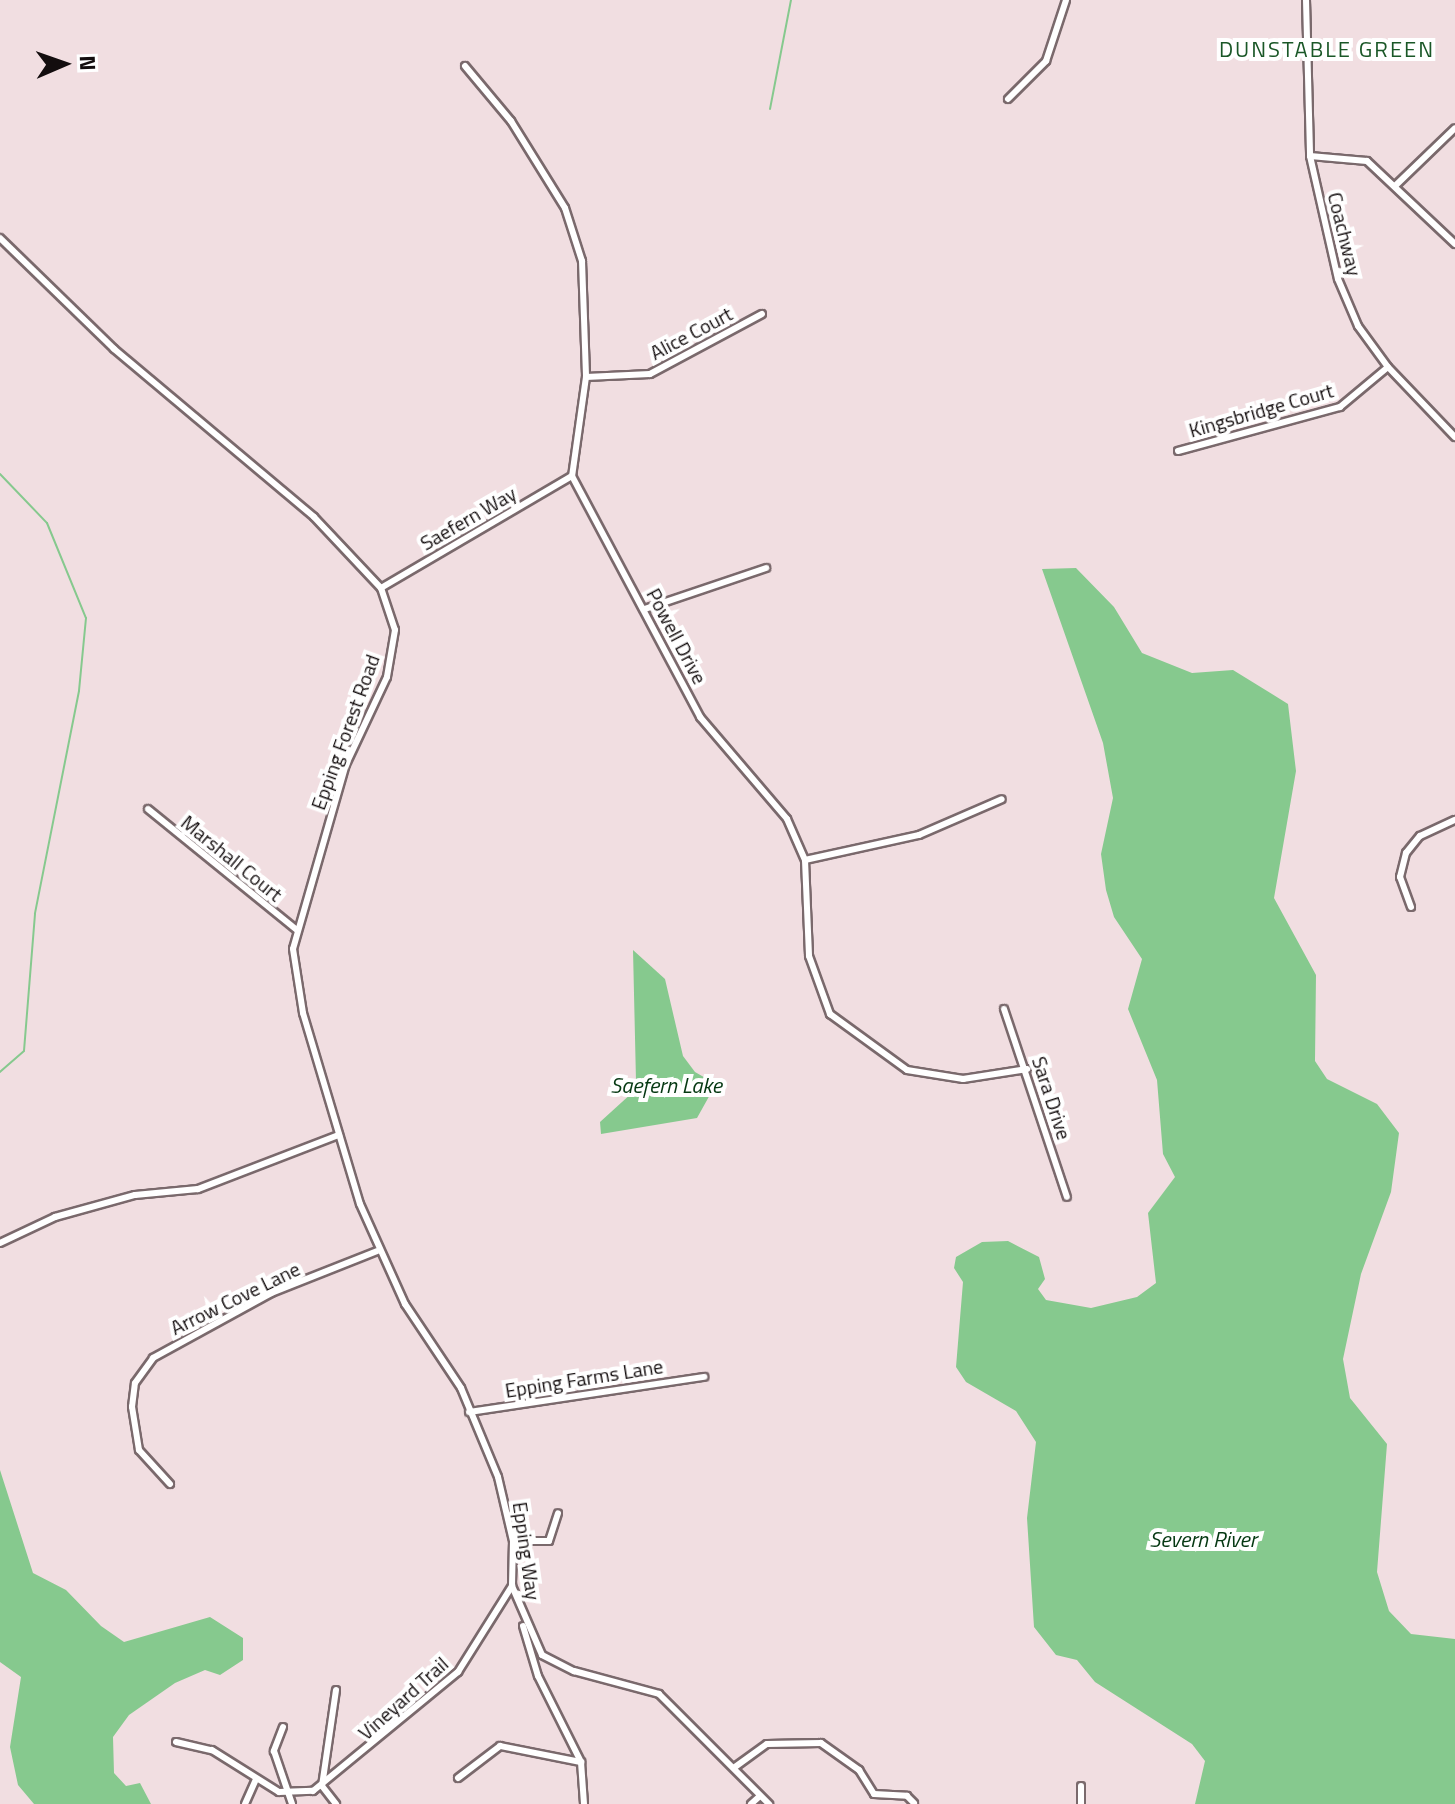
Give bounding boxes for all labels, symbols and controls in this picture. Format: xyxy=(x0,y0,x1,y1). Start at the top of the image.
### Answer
north arrow xyxy=(24,24,104,104)
district label: DUNSTABLE GREEN xyxy=(1219,37,1435,63)
text: N xyxy=(71,55,105,71)
street label: Coachway xyxy=(1323,190,1367,278)
street label: Alice Court xyxy=(646,301,736,365)
street label: Kingsbridge Court xyxy=(1186,378,1336,442)
street label: Saefern Way xyxy=(416,481,520,555)
street label: Powell Drive xyxy=(642,584,712,688)
street label: Epping Forest Road xyxy=(306,651,384,813)
street label: Marshall Court xyxy=(177,810,287,906)
street label: Sara Drive xyxy=(1027,1053,1077,1143)
water label: Saefern Lake xyxy=(610,1073,722,1099)
street label: Arrow Cove Lane xyxy=(166,1256,304,1340)
street label: Epping Farms Lane xyxy=(503,1354,665,1402)
street label: Epping Way xyxy=(508,1500,546,1602)
water label: Severn River xyxy=(1149,1527,1257,1553)
street label: Vineyard Trail xyxy=(353,1651,453,1745)

